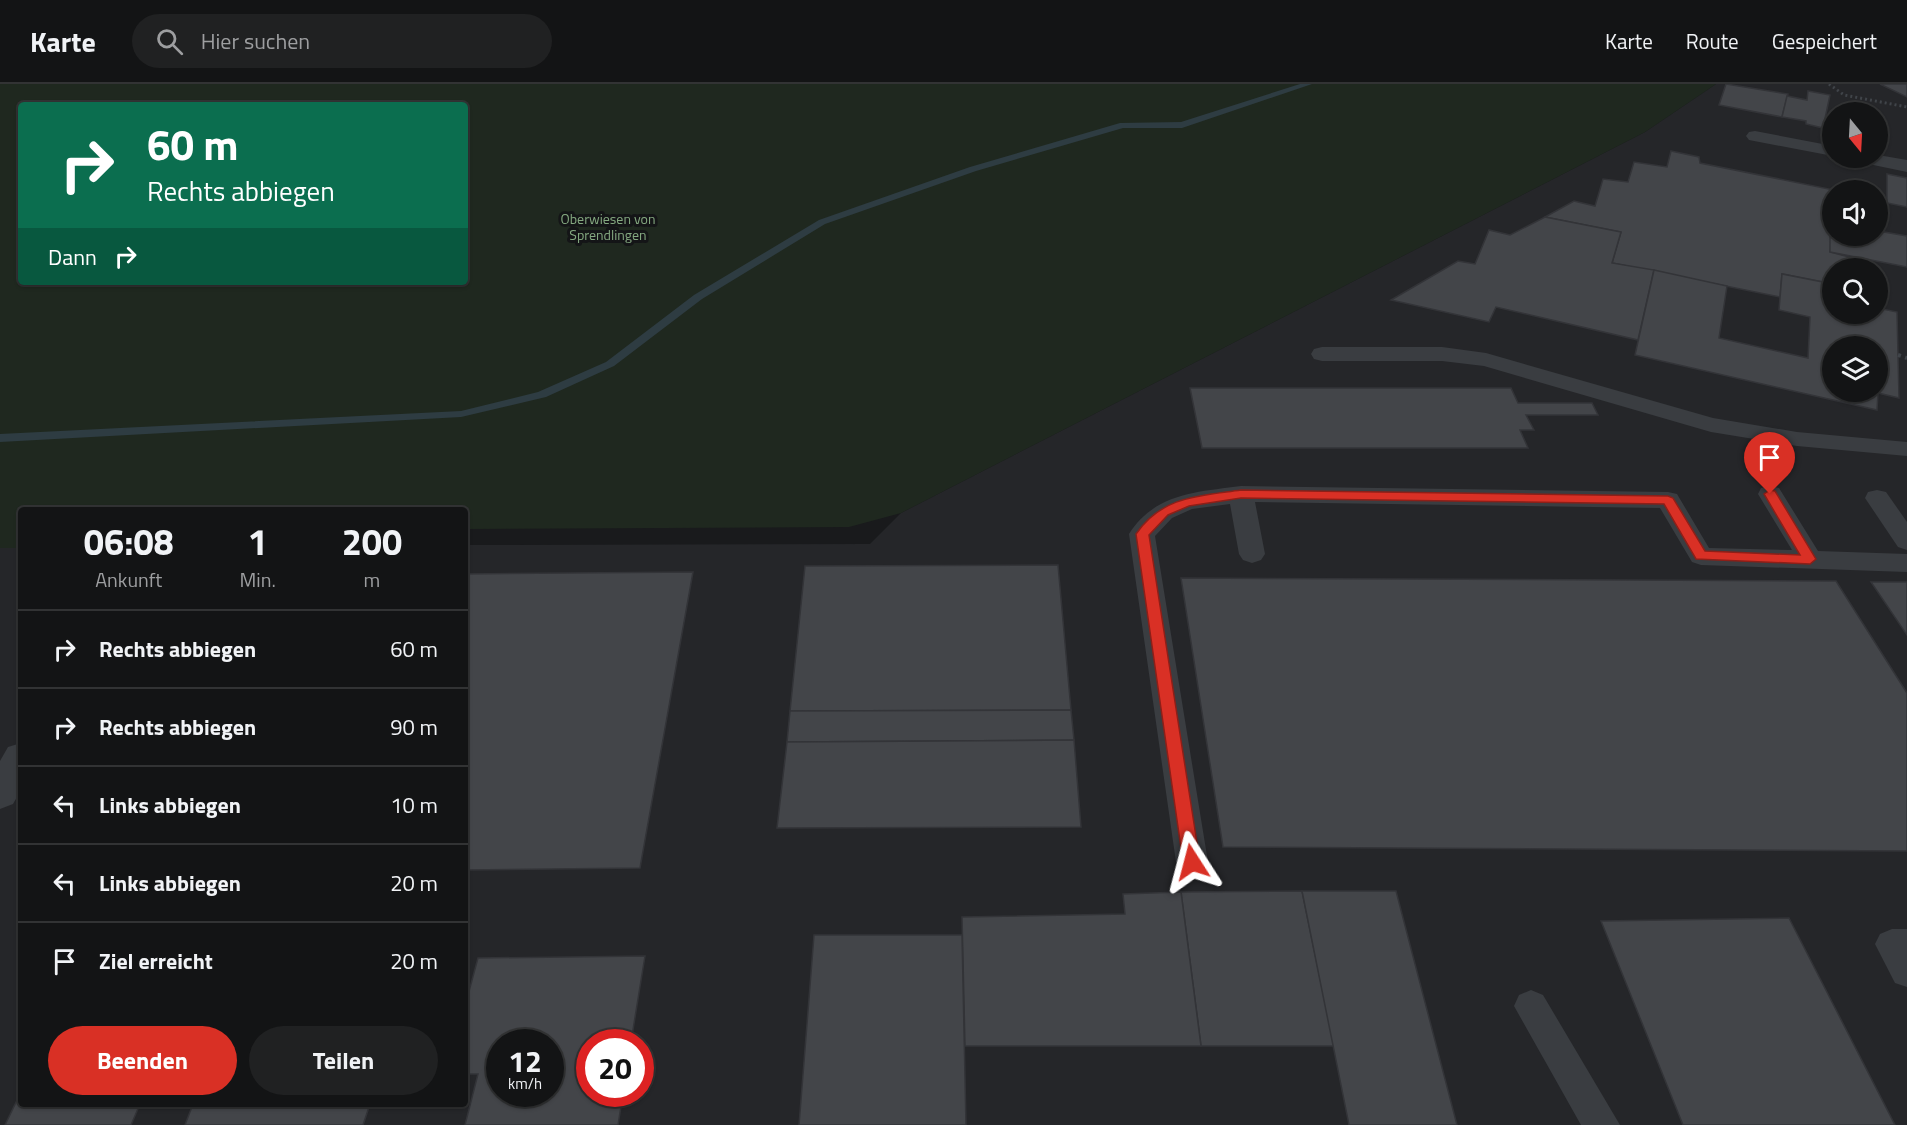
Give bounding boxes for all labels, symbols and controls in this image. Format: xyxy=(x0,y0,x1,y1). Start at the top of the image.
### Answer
search box xyxy=(132,14,552,68)
text: Karte xyxy=(30,20,96,63)
text: Hier suchen xyxy=(201,24,310,58)
icon: search xyxy=(153,25,186,58)
text: Karte xyxy=(1605,25,1653,57)
text: Route xyxy=(1686,25,1739,57)
text: Gespeichert xyxy=(1772,25,1877,57)
north arrow xyxy=(1822,102,1888,168)
map controls xyxy=(1822,102,1888,402)
text: 60 m xyxy=(147,112,239,176)
icon: right xyxy=(48,126,126,204)
text: Rechts abbiegen xyxy=(147,170,335,211)
button: sound xyxy=(1822,180,1888,246)
park label: Oberwiesen von Sprendlingen xyxy=(560,208,656,245)
text: Dann xyxy=(48,240,97,274)
icon: right xyxy=(109,240,142,273)
button: search xyxy=(1822,258,1888,324)
button: layers xyxy=(1822,336,1888,402)
pin xyxy=(1744,432,1795,494)
icon: arrive xyxy=(1753,441,1786,474)
text: 06:08 xyxy=(84,514,174,569)
text: 1 xyxy=(248,514,268,569)
text: 200 xyxy=(342,514,402,569)
text: Ankunft xyxy=(95,564,162,595)
text: Min. xyxy=(240,564,276,595)
text: m xyxy=(364,564,380,595)
text: Rechts abbiegen xyxy=(99,632,256,666)
text: 60 m xyxy=(390,632,438,666)
icon: right xyxy=(48,633,81,666)
text: Rechts abbiegen xyxy=(99,710,256,744)
text: 90 m xyxy=(390,710,438,744)
icon: right xyxy=(48,711,81,744)
text: Links abbiegen xyxy=(99,788,241,822)
text: 10 m xyxy=(390,788,438,822)
icon: left xyxy=(48,789,81,822)
position arrow xyxy=(1160,830,1224,894)
text: Links abbiegen xyxy=(99,866,241,900)
text: 20 m xyxy=(390,866,438,900)
icon: left xyxy=(48,867,81,900)
text: Ziel erreicht xyxy=(99,944,213,978)
text: 20 m xyxy=(390,944,438,978)
icon: arrive xyxy=(48,945,81,978)
button: Beenden xyxy=(48,1026,237,1095)
button: Teilen xyxy=(249,1026,438,1095)
speed limit sign: 20 xyxy=(576,1029,654,1107)
text: 12 xyxy=(508,1038,542,1084)
text: km/h xyxy=(508,1072,542,1095)

